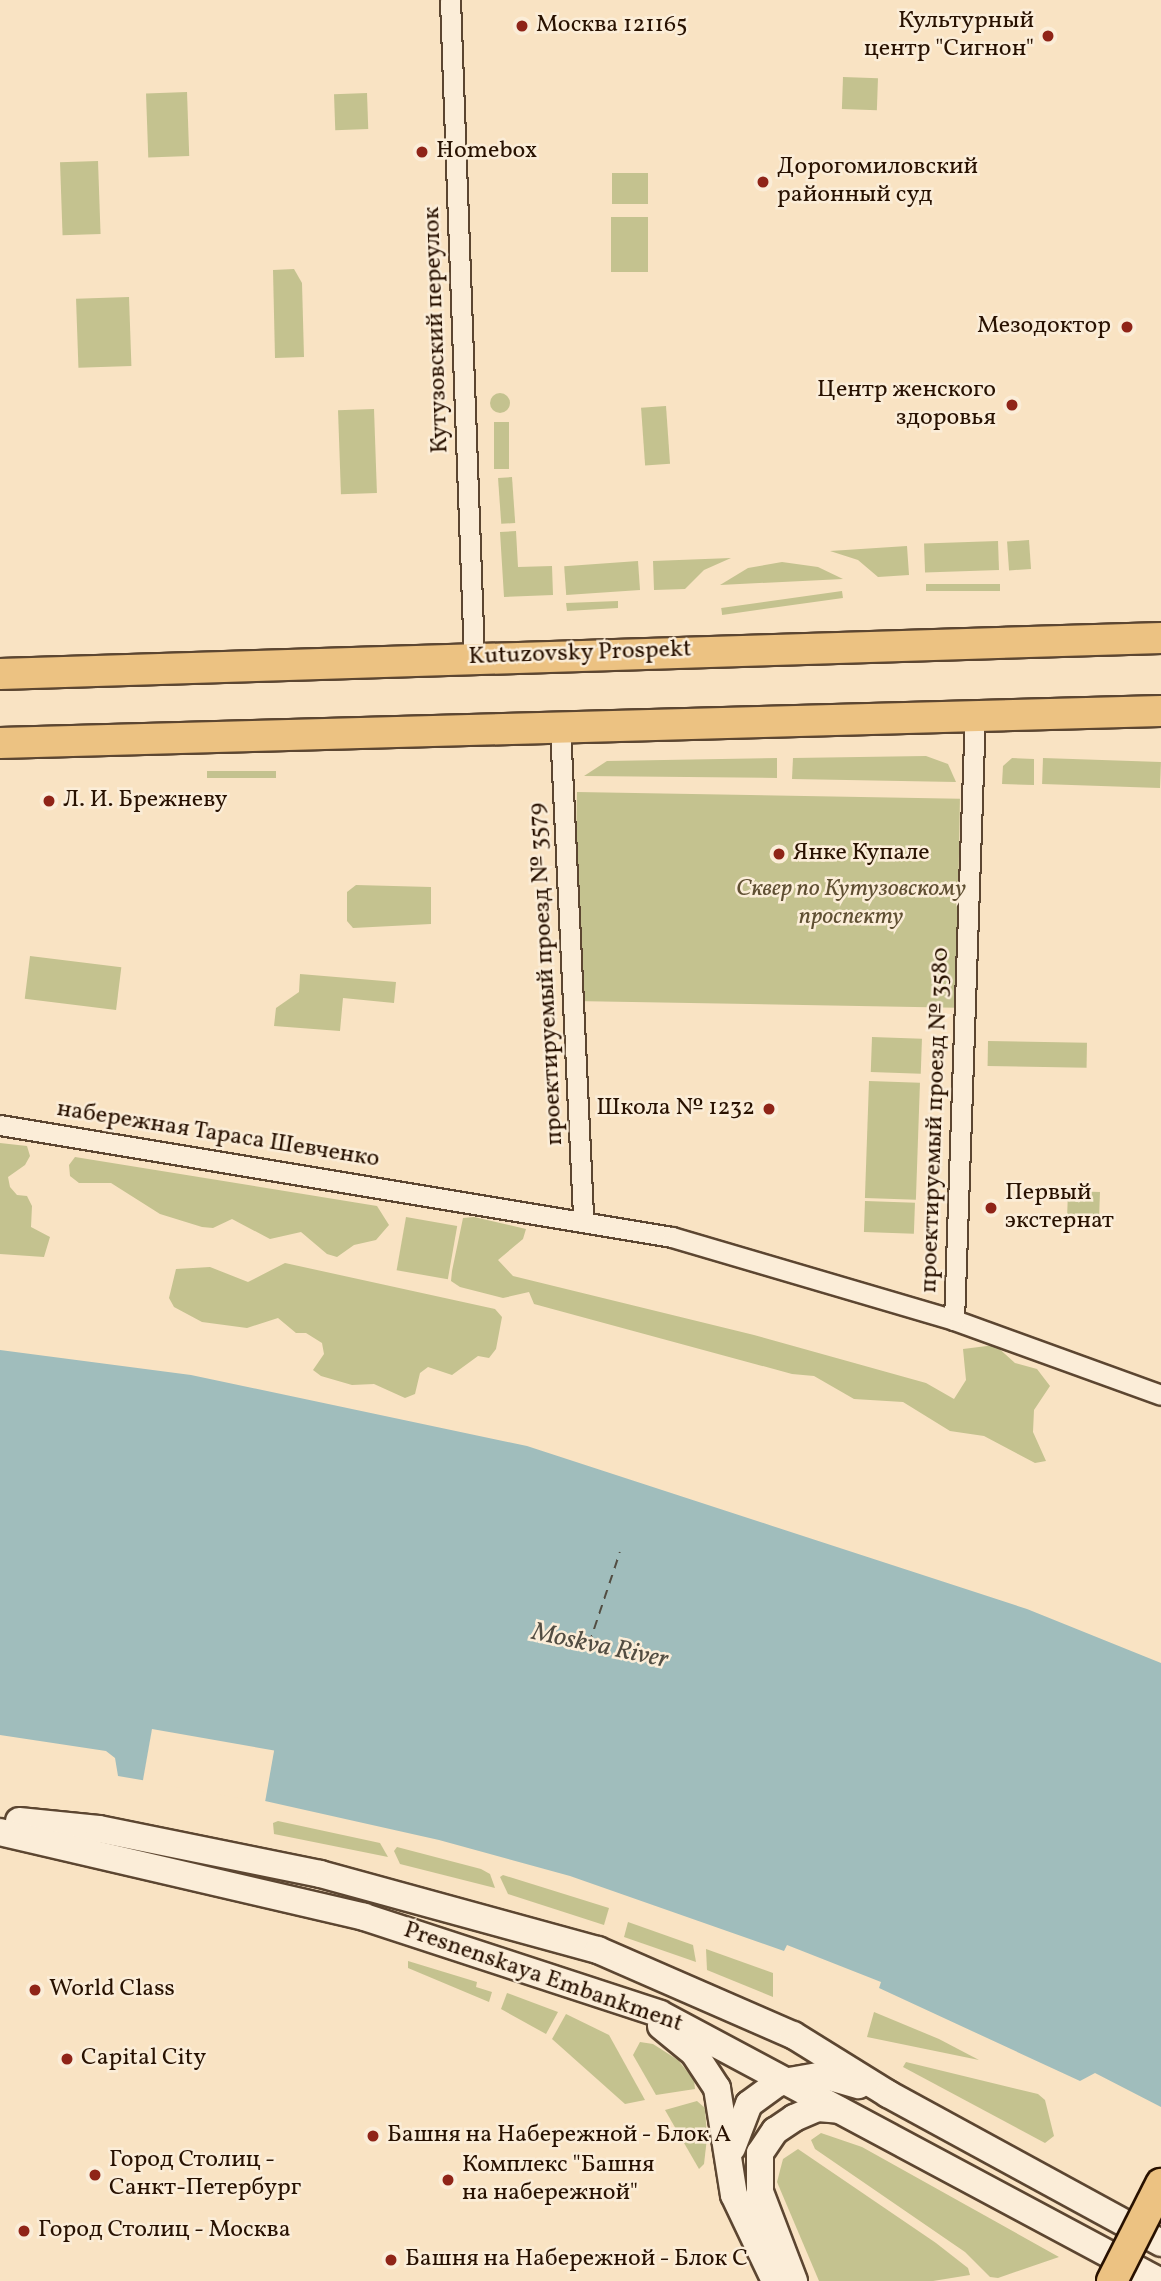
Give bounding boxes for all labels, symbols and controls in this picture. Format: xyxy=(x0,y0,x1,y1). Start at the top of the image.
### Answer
place label: Культурный центр "Сигнон" xyxy=(864,8,1034,64)
place label: Москва 121165 xyxy=(536,12,688,40)
marker: Москва 121165 xyxy=(514,18,530,34)
marker: Культурный центр "Сигнон" xyxy=(1040,28,1056,44)
place label: Homebox xyxy=(436,138,537,166)
marker: Homebox xyxy=(414,144,430,160)
place label: Дорогомиловский районный суд xyxy=(777,154,978,210)
marker: Дорогомиловский районный суд xyxy=(755,174,771,190)
street label: Кутузовский переулок xyxy=(418,206,456,454)
place label: Мезодоктор xyxy=(977,313,1111,341)
marker: Мезодоктор xyxy=(1117,317,1137,337)
place label: Центр женского здоровья xyxy=(817,377,996,433)
marker: Центр женского здоровья xyxy=(1002,395,1022,415)
street label: Kutuzovsky Prospekt xyxy=(468,636,692,672)
place label: Л. И. Брежневу xyxy=(63,787,227,815)
marker: Л. И. Брежневу xyxy=(41,793,57,809)
street label: проектируемый проезд № 3579 xyxy=(524,802,570,1146)
place label: Янке Купале xyxy=(793,840,930,868)
marker: Янке Купале xyxy=(771,846,787,862)
park label: Сквер по Кутузовскому проспекту xyxy=(736,876,966,932)
street label: проектируемый проезд № 3580 xyxy=(916,947,956,1293)
street label: набережная Тараса Шевченко xyxy=(54,1095,382,1175)
place label: Школа № 1232 xyxy=(596,1095,755,1123)
marker: Школа № 1232 xyxy=(761,1101,777,1117)
place label: Первый экстернат xyxy=(1005,1180,1114,1236)
marker: Первый экстернат xyxy=(983,1200,999,1216)
water label: Moskva River xyxy=(529,1617,671,1677)
street label: Presnenskaya Embankment xyxy=(400,1917,686,2039)
place label: World Class xyxy=(49,1976,175,2004)
marker: World Class xyxy=(27,1982,43,1998)
place label: Capital City xyxy=(81,2045,206,2073)
marker: Capital City xyxy=(59,2051,75,2067)
place label: Башня на Набережной - Блок А xyxy=(387,2122,732,2150)
marker: Башня на Набережной - Блок А xyxy=(365,2128,381,2144)
place label: Город Столиц - Санкт-Петербург xyxy=(109,2147,301,2203)
place label: Комплекс "Башня на набережной" xyxy=(462,2152,655,2208)
marker: Город Столиц - Санкт-Петербург xyxy=(87,2167,103,2183)
marker: Комплекс "Башня на набережной" xyxy=(440,2172,456,2188)
place label: Город Столиц - Москва xyxy=(38,2217,292,2245)
marker: Город Столиц - Москва xyxy=(16,2223,32,2239)
place label: Башня на Набережной - Блок С xyxy=(405,2246,749,2274)
marker: Башня на Набережной - Блок С xyxy=(383,2252,399,2268)

